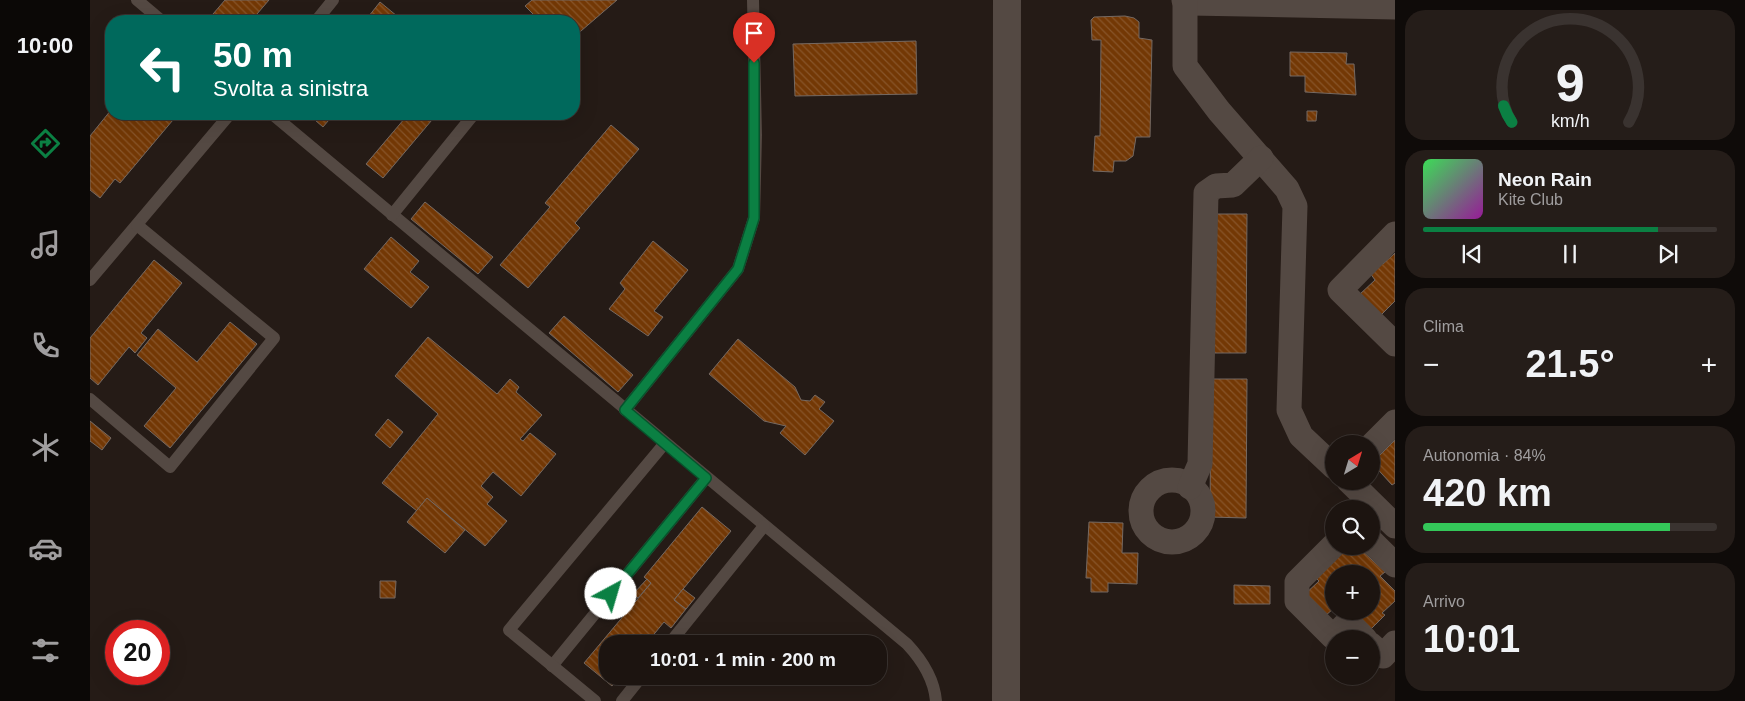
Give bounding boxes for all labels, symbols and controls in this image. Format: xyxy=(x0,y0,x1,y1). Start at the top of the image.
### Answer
pin xyxy=(733,12,775,63)
icon: arrive xyxy=(740,19,768,47)
text: 10:00 xyxy=(17,33,73,58)
icon: left xyxy=(130,35,195,100)
text: 50 m xyxy=(213,35,293,74)
text: 9 xyxy=(1556,54,1584,112)
text: Svolta a sinistra xyxy=(213,76,368,101)
text: km/h xyxy=(1551,111,1589,131)
icon: directions xyxy=(28,126,63,161)
text: Neon Rain xyxy=(1498,169,1592,190)
text: Kite Club xyxy=(1498,191,1563,208)
icon: music xyxy=(28,227,63,262)
icon: previous xyxy=(1458,240,1486,268)
icon: pause xyxy=(1556,240,1584,268)
icon: next xyxy=(1654,240,1682,268)
text: Clima xyxy=(1423,318,1464,335)
icon: phone xyxy=(28,328,63,363)
text: 21.5° xyxy=(1525,343,1615,385)
text: − xyxy=(1423,349,1439,380)
text: + xyxy=(1701,349,1717,380)
icon: climate xyxy=(28,430,63,465)
north arrow xyxy=(1325,435,1380,490)
map controls xyxy=(1325,435,1380,685)
text: Autonomia · 84% xyxy=(1423,447,1546,464)
text: 420 km xyxy=(1423,472,1552,514)
button: search xyxy=(1325,500,1380,555)
icon: car xyxy=(28,531,63,566)
button: + xyxy=(1325,565,1380,620)
position arrow xyxy=(584,567,636,619)
text: Arrivo xyxy=(1423,593,1465,610)
text: 10:01 xyxy=(1423,618,1520,660)
speed limit sign: 20 xyxy=(105,620,170,685)
button: − xyxy=(1325,630,1380,685)
icon: filters xyxy=(28,633,63,668)
text: 10:01 · 1 min · 200 m xyxy=(650,649,836,670)

